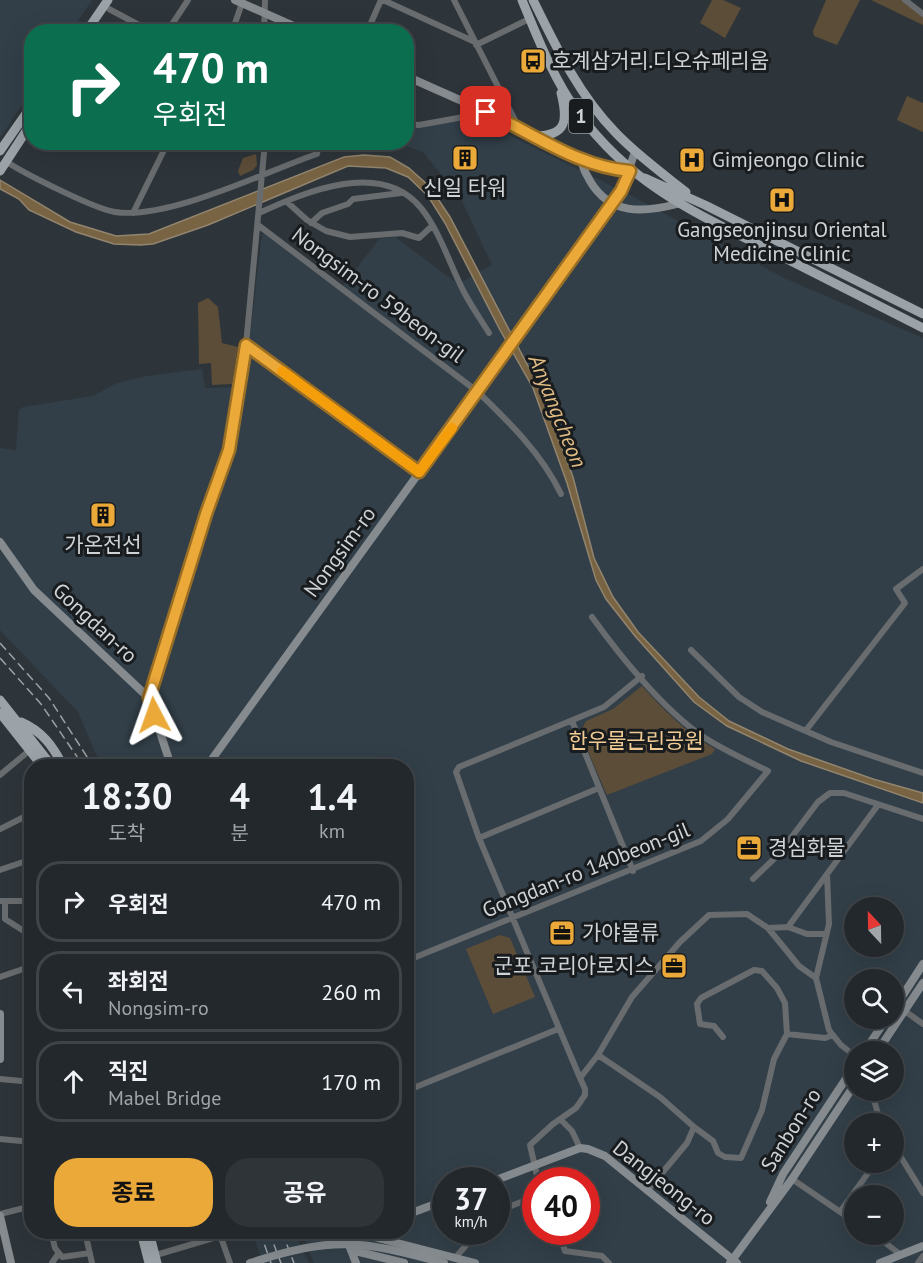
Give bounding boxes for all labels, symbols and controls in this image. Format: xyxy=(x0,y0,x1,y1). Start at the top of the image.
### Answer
text: 470 m xyxy=(153,40,269,95)
bus stop icon: 호계삼거리.디오슈페리움 xyxy=(518,46,548,76)
place label: 호계삼거리.디오슈페리움 xyxy=(552,47,769,74)
icon: right xyxy=(54,48,132,126)
pin xyxy=(460,86,511,137)
icon: arrive xyxy=(469,95,502,128)
text: 우회전 xyxy=(153,97,228,131)
road number: 1 xyxy=(569,99,593,133)
building icon: 신일 타워 xyxy=(450,143,480,173)
hospital icon: Gimjeongo Clinic xyxy=(677,145,707,175)
place label: Gimjeongo Clinic xyxy=(712,146,865,173)
place label: 신일 타워 xyxy=(424,174,506,201)
hospital icon: Gangseonjinsu Oriental Medicine Clinic xyxy=(767,185,797,215)
place label: Gangseonjinsu Oriental Medicine Clinic xyxy=(677,216,887,267)
street label: Nongsim-ro 59beon-gil xyxy=(287,221,470,368)
water label: Anyangcheon xyxy=(522,349,593,472)
building icon: 가온전선 xyxy=(88,500,118,530)
street label: Nongsim-ro xyxy=(298,501,382,602)
place label: 가온전선 xyxy=(64,531,142,558)
street label: Gongdan-ro xyxy=(47,577,143,669)
position arrow xyxy=(122,683,186,747)
park label: 한우물근린공원 xyxy=(568,727,704,754)
text: 18:30 xyxy=(81,772,172,819)
text: 4 xyxy=(230,772,250,819)
text: 1.4 xyxy=(307,773,357,820)
street label: Gongdan-ro 140beon-gil xyxy=(478,816,693,923)
text: km xyxy=(319,818,345,844)
text: 도착 xyxy=(108,820,145,846)
text: 분 xyxy=(231,820,249,846)
office icon: 경심화물 xyxy=(734,833,764,863)
place label: 경심화물 xyxy=(768,834,845,861)
icon: right xyxy=(57,885,90,918)
text: 470 m xyxy=(321,888,381,916)
text: 우회전 xyxy=(108,890,169,918)
north arrow xyxy=(844,897,904,957)
map controls xyxy=(844,897,904,1245)
office icon: 가야물류 xyxy=(547,918,577,948)
place label: 가야물류 xyxy=(582,919,659,946)
office icon: 군포 코리아로지스 xyxy=(659,951,689,981)
place label: 군포 코리아로지스 xyxy=(494,952,654,979)
text: 좌회전 xyxy=(108,967,169,995)
button: search xyxy=(844,969,904,1029)
icon: left xyxy=(57,975,90,1008)
text: 260 m xyxy=(321,978,381,1006)
text: Nongsim-ro xyxy=(108,995,209,1021)
button: layers xyxy=(844,1041,904,1101)
text: 직진 xyxy=(108,1057,148,1085)
icon: ahead xyxy=(57,1065,90,1098)
text: 170 m xyxy=(321,1068,381,1096)
street label: Sanbon-ro xyxy=(754,1083,827,1176)
text: Mabel Bridge xyxy=(108,1085,221,1111)
button: + xyxy=(844,1113,904,1173)
street label: Dangjeong-ro xyxy=(608,1134,721,1231)
button: 종료 xyxy=(54,1158,213,1227)
button: 공유 xyxy=(225,1158,384,1227)
speed limit sign: 40 xyxy=(522,1167,600,1245)
text: 37 xyxy=(454,1179,488,1218)
button: − xyxy=(844,1185,904,1245)
text: km/h xyxy=(455,1212,487,1231)

